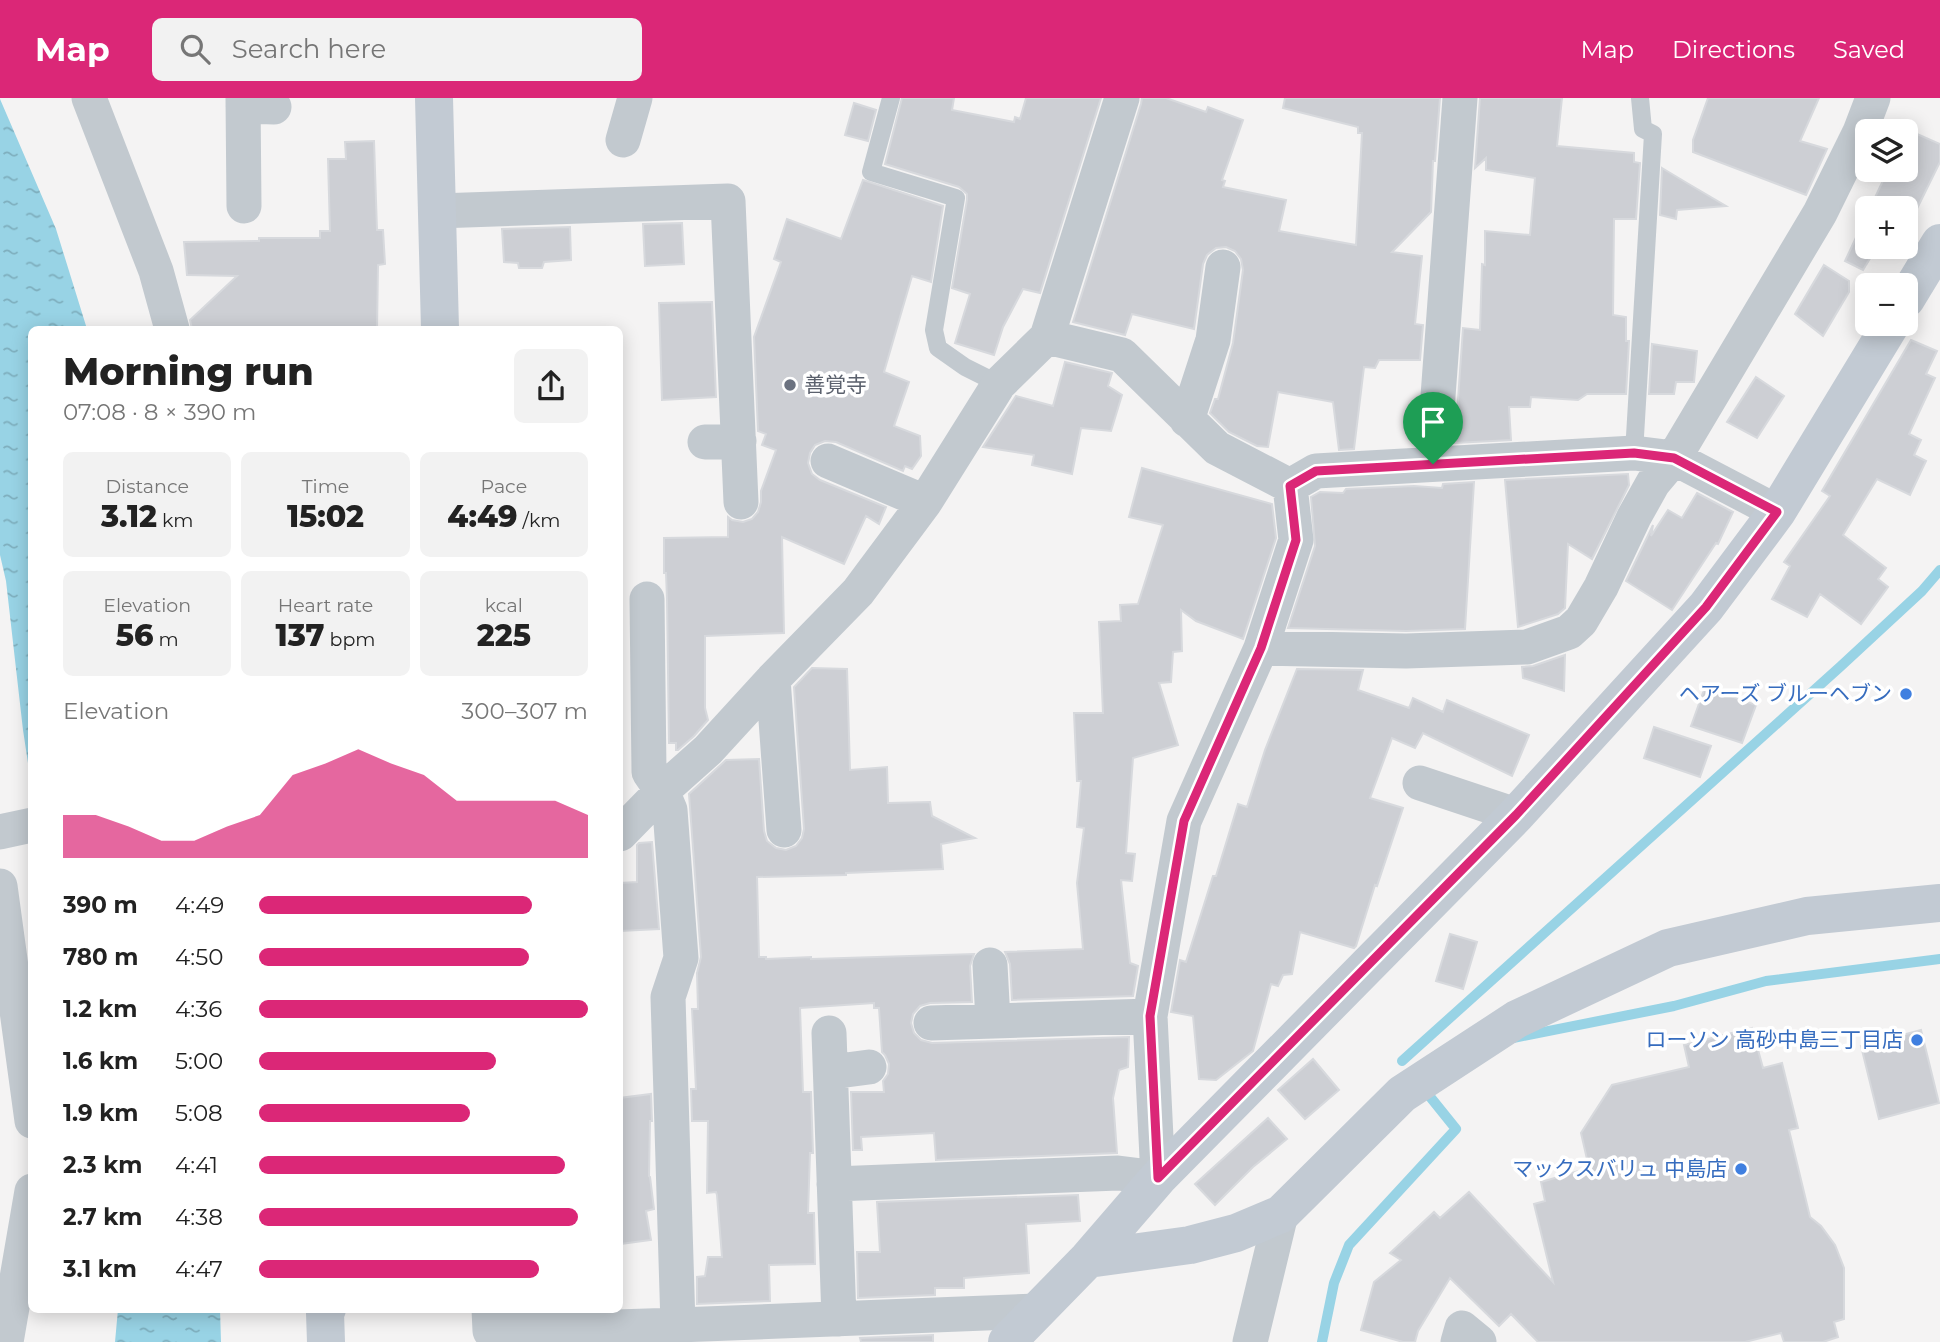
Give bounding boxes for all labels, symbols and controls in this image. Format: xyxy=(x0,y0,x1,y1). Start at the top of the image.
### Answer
search box xyxy=(152,18,642,81)
text: Map xyxy=(35,29,110,69)
icon: search xyxy=(176,30,214,68)
text: Search here xyxy=(232,33,386,65)
text: Map xyxy=(1581,35,1634,64)
text: Directions xyxy=(1672,35,1795,64)
text: Saved xyxy=(1833,35,1905,64)
map controls xyxy=(1855,119,1918,336)
button: layers xyxy=(1855,119,1918,182)
button: + xyxy=(1855,196,1918,259)
button: − xyxy=(1855,273,1918,336)
text: Morning run xyxy=(63,348,314,395)
button: share xyxy=(514,349,588,423)
place label: 善覚寺 xyxy=(804,372,867,397)
marker: 善覚寺 xyxy=(782,377,798,393)
pin xyxy=(1403,392,1463,464)
text: 07:08 · 8 × 390 m xyxy=(63,398,256,426)
icon: arrive xyxy=(1414,403,1452,441)
text: Distance xyxy=(105,475,189,498)
text: Time xyxy=(302,475,349,498)
text: Pace xyxy=(481,475,527,498)
text: 3.12 xyxy=(101,498,157,535)
text: 15:02 xyxy=(287,498,364,535)
text: 4:49 xyxy=(447,498,518,535)
text: km xyxy=(157,509,193,532)
text: /km xyxy=(518,509,560,532)
text: Elevation xyxy=(103,594,191,617)
text: Heart rate xyxy=(278,594,373,617)
text: kcal xyxy=(485,594,523,617)
text: 56 xyxy=(116,617,153,654)
text: 137 xyxy=(276,617,325,654)
text: 225 xyxy=(477,617,531,654)
text: m xyxy=(153,628,179,651)
text: bpm xyxy=(325,628,375,651)
place label: ヘアーズ ブルーヘブン xyxy=(1679,681,1892,706)
marker: ヘアーズ ブルーヘブン xyxy=(1898,686,1914,702)
text: Elevation xyxy=(63,697,169,725)
text: 300–307 m xyxy=(461,697,588,725)
text: 390 m xyxy=(63,891,138,919)
text: 4:49 xyxy=(175,891,224,919)
text: 780 m xyxy=(63,943,138,971)
text: 4:50 xyxy=(175,943,223,971)
text: 1.2 km xyxy=(63,995,137,1023)
text: 4:36 xyxy=(175,995,222,1023)
place label: ローソン 高砂中島三丁目店 xyxy=(1645,1027,1903,1052)
marker: ローソン 高砂中島三丁目店 xyxy=(1909,1032,1925,1048)
text: 1.6 km xyxy=(63,1047,138,1075)
text: 5:00 xyxy=(175,1047,223,1075)
text: 1.9 km xyxy=(63,1099,138,1127)
text: 5:08 xyxy=(175,1099,223,1127)
text: 2.3 km xyxy=(63,1151,142,1179)
text: 4:41 xyxy=(175,1151,218,1179)
place label: マックスバリュ 中島店 xyxy=(1512,1156,1727,1181)
marker: マックスバリュ 中島店 xyxy=(1733,1161,1749,1177)
text: 2.7 km xyxy=(63,1203,142,1231)
text: 4:38 xyxy=(175,1203,223,1231)
text: 3.1 km xyxy=(63,1255,137,1283)
text: 4:47 xyxy=(175,1255,223,1283)

